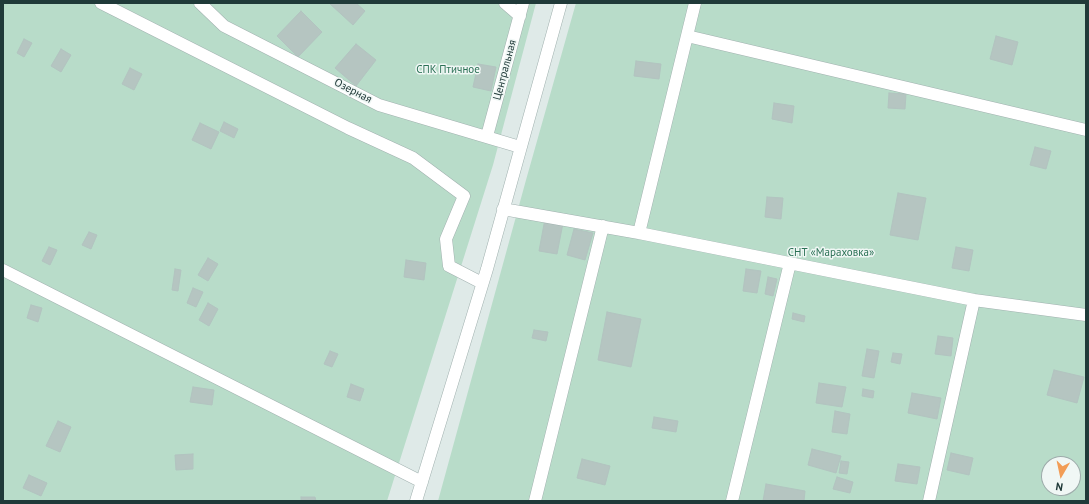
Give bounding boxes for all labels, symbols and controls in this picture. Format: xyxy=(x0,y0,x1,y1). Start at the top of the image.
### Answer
street label: Центральная xyxy=(491,38,519,102)
park label: СПК Птичное xyxy=(416,63,480,77)
street label: Озерная xyxy=(332,76,374,106)
park label: СНТ «Мараховка» xyxy=(788,246,874,260)
north arrow xyxy=(1041,456,1081,496)
text: N xyxy=(1055,479,1064,494)

